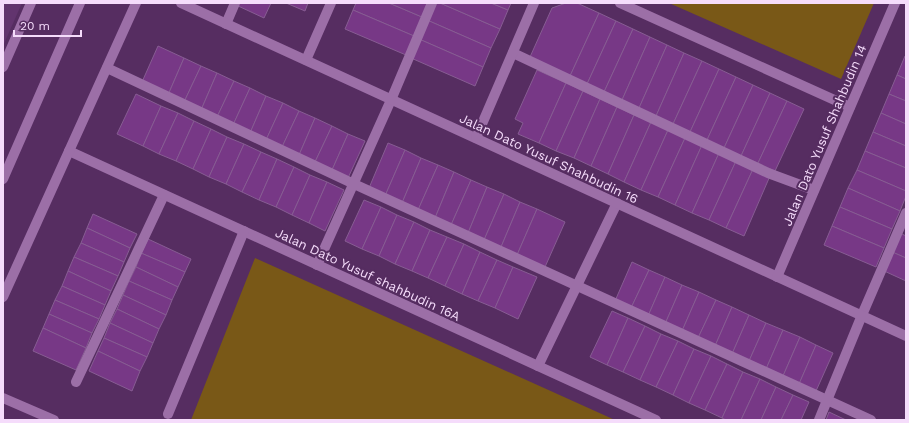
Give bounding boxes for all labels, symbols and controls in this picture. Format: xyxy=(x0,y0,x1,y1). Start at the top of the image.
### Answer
scale bar xyxy=(14,12,81,38)
text: 20 m xyxy=(20,19,50,33)
street label: Jalan Dato Yusuf Shahbudin 14 xyxy=(779,42,870,228)
street label: Jalan Dato Yusuf Shahbudin 16 xyxy=(457,110,641,207)
street label: Jalan Dato Yusuf shahbudin 16A xyxy=(273,225,463,324)

